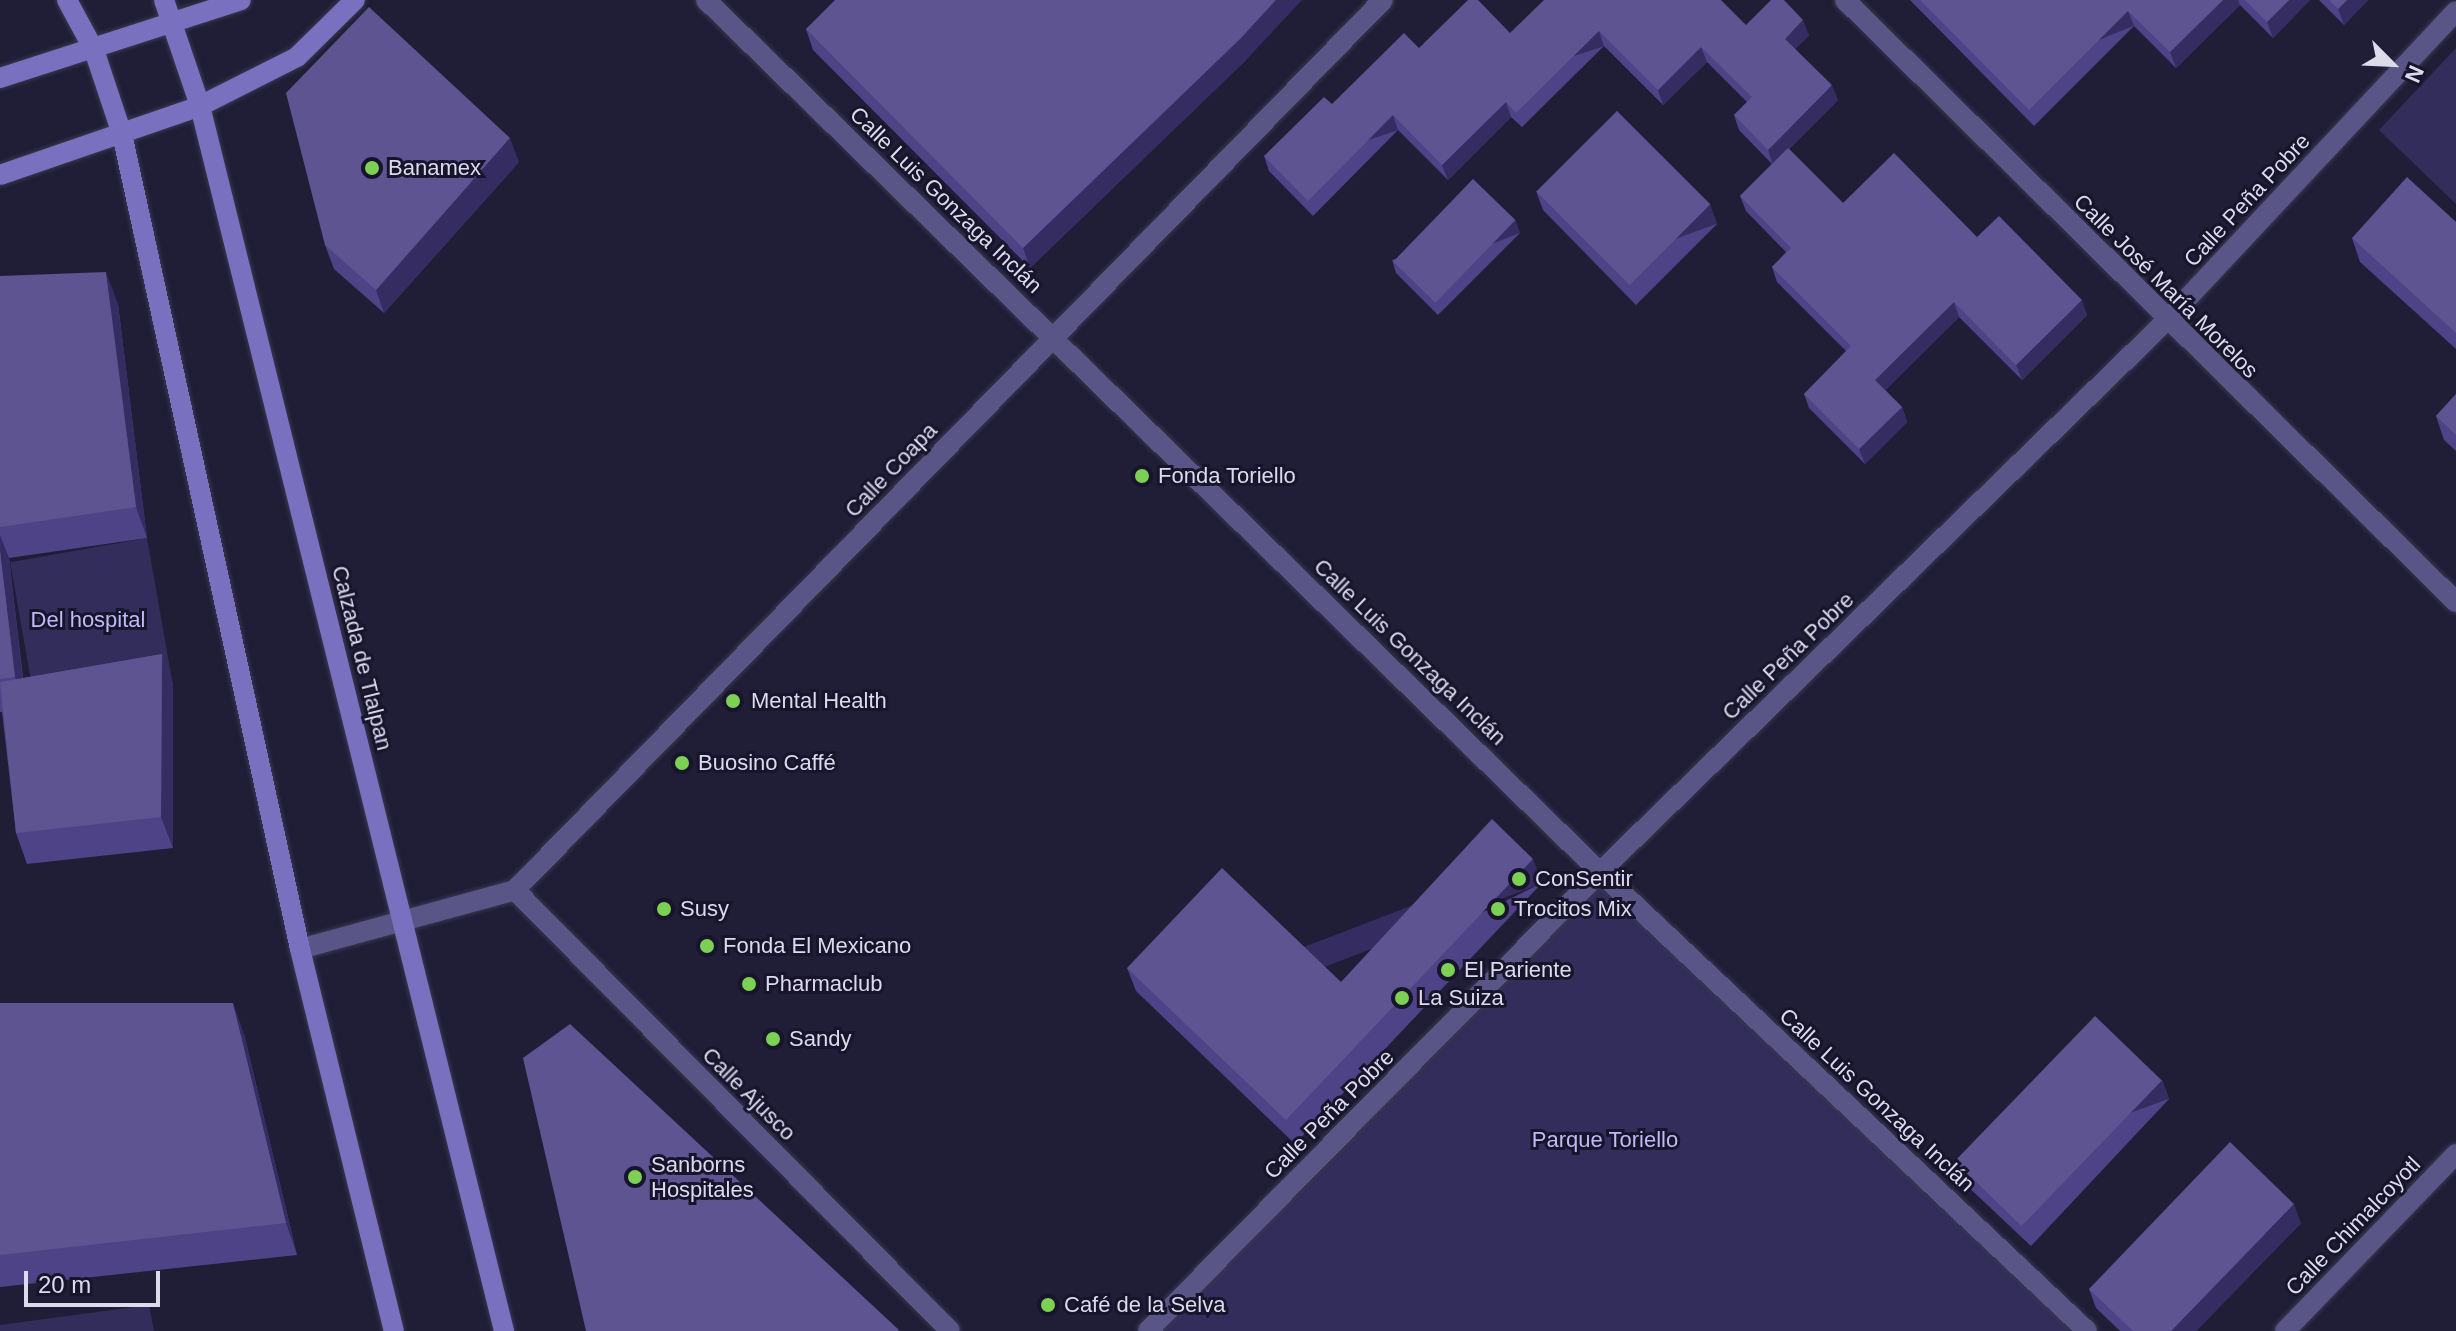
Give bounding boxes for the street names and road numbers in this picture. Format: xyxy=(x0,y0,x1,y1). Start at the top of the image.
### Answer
street label: Calle Luis Gonzaga Inclán xyxy=(844,101,1048,299)
street label: Calle Peña Pobre xyxy=(2179,128,2315,272)
street label: Calle José María Morelos xyxy=(2068,188,2264,384)
street label: Calle Coapa xyxy=(839,417,943,523)
street label: Calle Luis Gonzaga Inclán xyxy=(1308,553,1512,751)
street label: Calzada de Tlalpan xyxy=(326,563,398,753)
street label: Calle Peña Pobre xyxy=(1717,587,1859,725)
street label: Calle Luis Gonzaga Inclán xyxy=(1774,1003,1980,1197)
street label: Calle Ajusco xyxy=(696,1041,802,1147)
street label: Calle Peña Pobre xyxy=(1259,1044,1399,1184)
street label: Calle Chimalcoyotl xyxy=(2280,1151,2426,1301)

